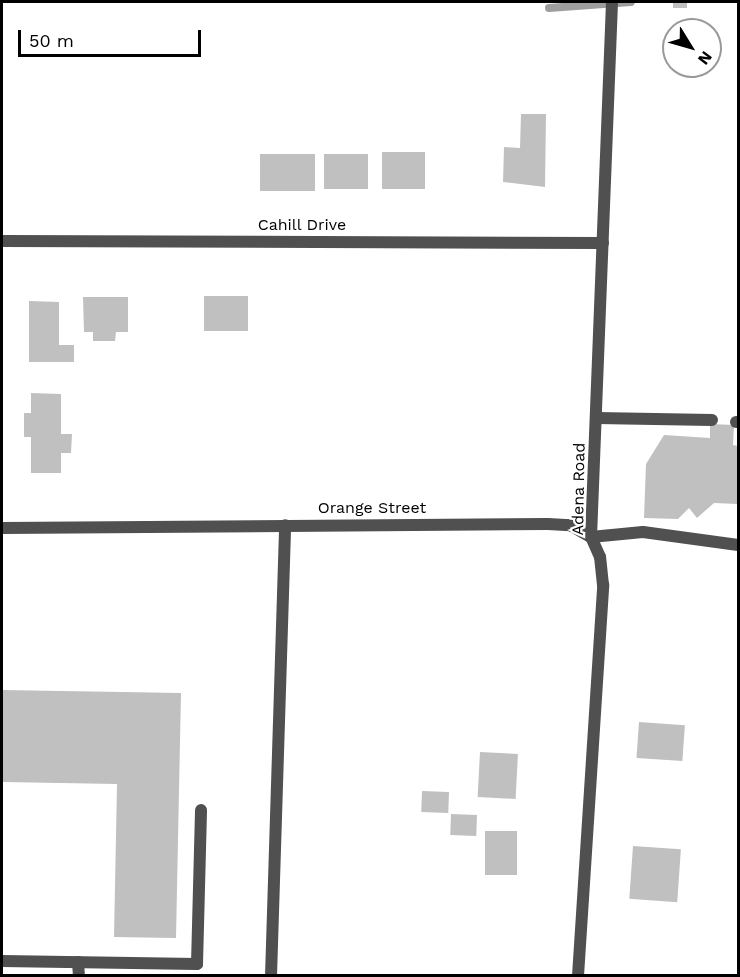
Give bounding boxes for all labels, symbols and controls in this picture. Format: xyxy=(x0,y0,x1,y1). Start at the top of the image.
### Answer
scale bar xyxy=(21,18,204,56)
north arrow xyxy=(662,18,722,78)
text: 50 m xyxy=(29,30,74,51)
text: N xyxy=(694,47,716,68)
street label: Cahill Drive xyxy=(257,215,347,235)
street label: Adena Road xyxy=(569,442,589,536)
street label: Orange Street xyxy=(318,498,426,518)

